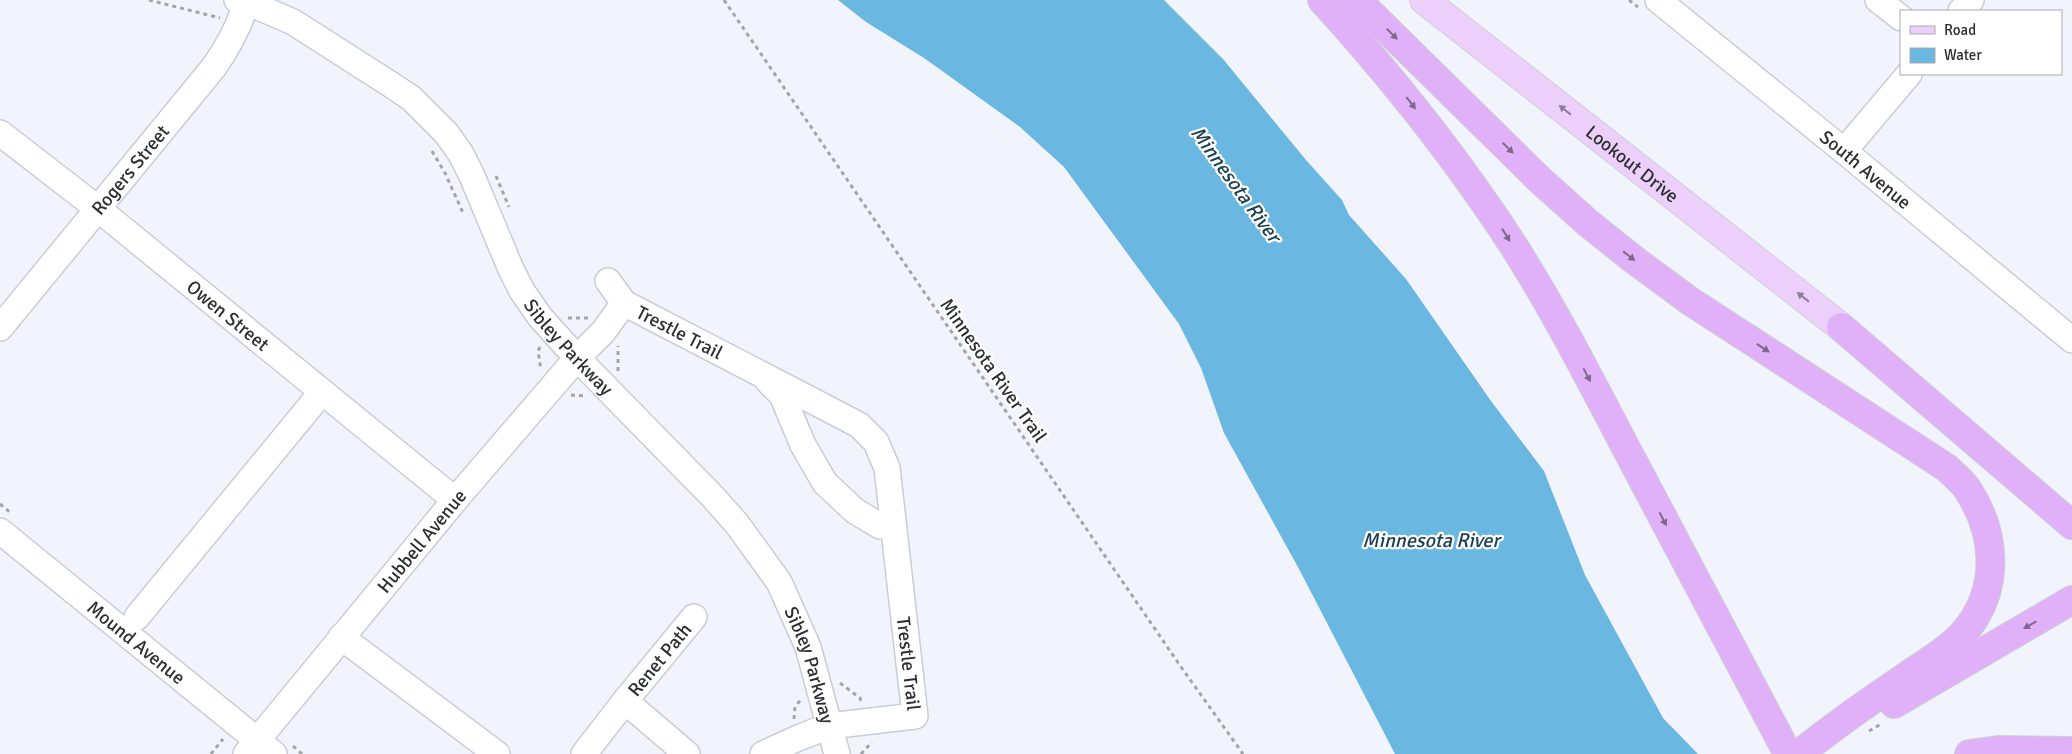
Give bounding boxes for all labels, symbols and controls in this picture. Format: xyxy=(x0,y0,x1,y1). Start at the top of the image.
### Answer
legend xyxy=(1900,10,2062,75)
text: Road xyxy=(1944,21,1976,39)
one-way arrow xyxy=(1386,27,1398,39)
text: Water xyxy=(1944,46,1982,64)
one-way arrow xyxy=(1405,96,1416,109)
one-way arrow xyxy=(1559,105,1572,116)
street label: Rogers Street xyxy=(87,120,175,220)
street label: Lookout Drive xyxy=(1580,120,1683,208)
water label: Minnesota River xyxy=(1185,121,1288,249)
street label: South Avenue xyxy=(1815,125,1916,215)
one-way arrow xyxy=(1502,142,1514,154)
one-way arrow xyxy=(1501,228,1510,241)
one-way arrow xyxy=(1622,250,1635,261)
street label: Owen Street xyxy=(181,275,274,357)
one-way arrow xyxy=(1797,291,1810,302)
street label: Minnesota River Trail xyxy=(934,294,1052,447)
street label: Sibley Parkway xyxy=(518,295,618,401)
street label: Trestle Trail xyxy=(632,300,727,365)
one-way arrow xyxy=(1756,343,1769,353)
one-way arrow xyxy=(1583,368,1591,383)
street label: Hubbell Avenue xyxy=(372,485,472,598)
one-way arrow xyxy=(1659,512,1668,526)
water label: Minnesota River xyxy=(1362,528,1502,553)
street label: Mound Avenue xyxy=(82,596,190,690)
street label: Sibley Parkway xyxy=(779,603,839,726)
street label: Trestle Trail xyxy=(891,615,925,712)
street label: Renet Path xyxy=(623,618,697,702)
one-way arrow xyxy=(2023,620,2036,629)

